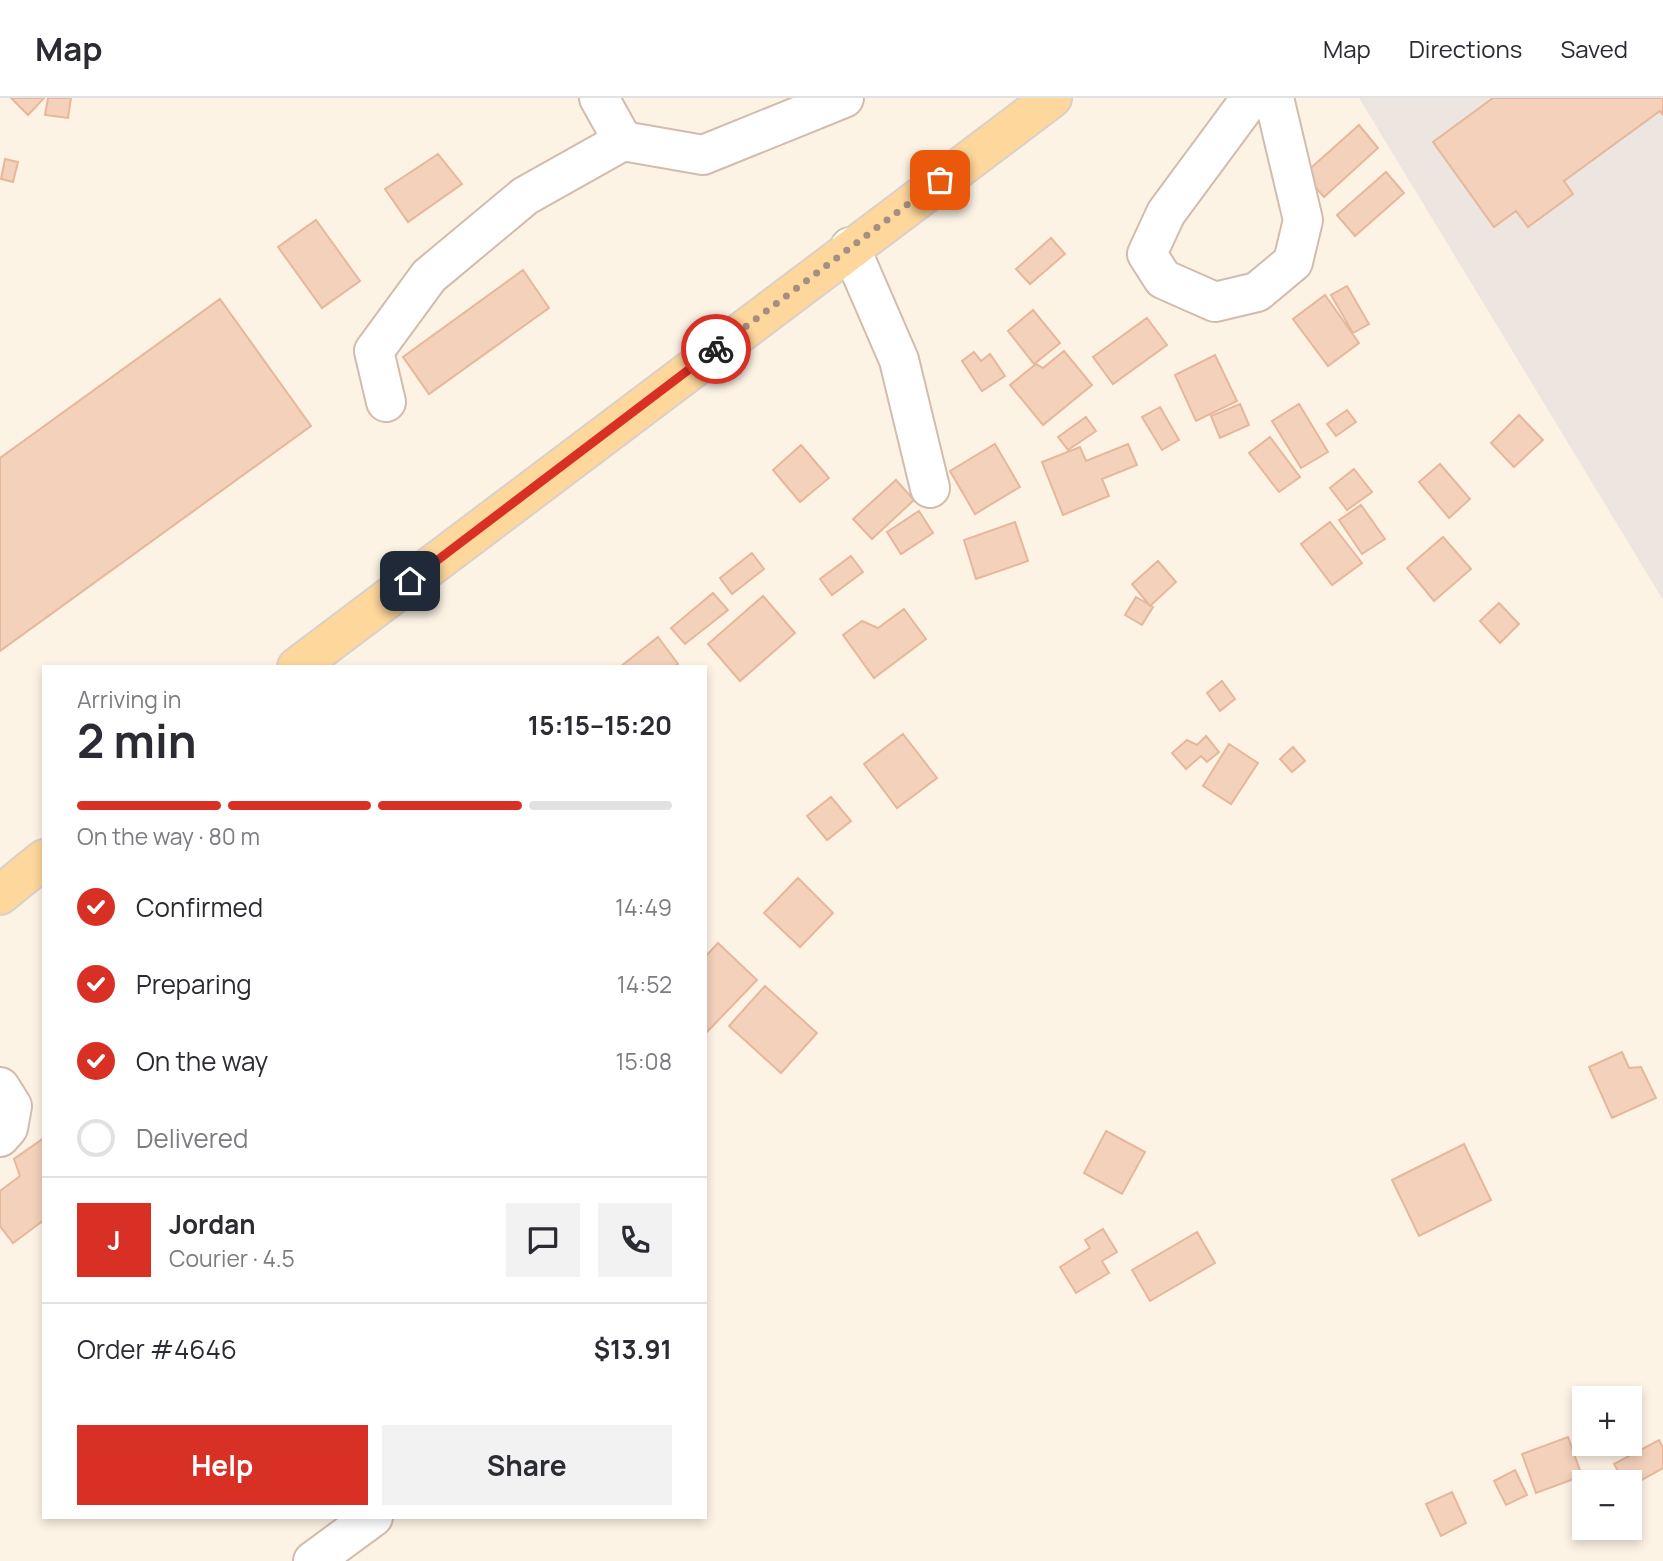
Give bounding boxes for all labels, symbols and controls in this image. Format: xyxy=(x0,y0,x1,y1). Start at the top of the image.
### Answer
text: Map xyxy=(35,26,103,71)
text: Map xyxy=(1323,32,1371,65)
text: Directions xyxy=(1409,32,1522,65)
text: Saved xyxy=(1560,32,1628,65)
pin xyxy=(910,150,970,210)
icon: bag xyxy=(921,161,959,199)
courier xyxy=(681,314,751,384)
icon: bike xyxy=(697,330,735,368)
pin xyxy=(380,551,440,611)
icon: home xyxy=(391,562,429,600)
text: Arriving in xyxy=(77,683,182,715)
text: 15:15–15:20 xyxy=(528,707,672,743)
text: 2 min xyxy=(77,709,197,772)
text: On the way · 80 m xyxy=(77,820,260,852)
icon: check xyxy=(77,888,115,926)
text: Confirmed xyxy=(136,889,263,925)
text: 14:49 xyxy=(615,891,672,923)
icon: check xyxy=(77,965,115,1003)
text: Preparing xyxy=(136,966,252,1002)
text: 14:52 xyxy=(617,968,672,1000)
icon: check xyxy=(77,1042,115,1080)
text: On the way xyxy=(136,1043,268,1079)
text: 15:08 xyxy=(615,1045,672,1077)
text: Delivered xyxy=(136,1120,248,1156)
button: chat xyxy=(506,1203,580,1277)
button: phone xyxy=(598,1203,672,1277)
text: Jordan xyxy=(169,1206,255,1242)
text: J xyxy=(107,1222,121,1258)
text: Courier · 4.5 xyxy=(169,1242,295,1274)
text: Order #4646 xyxy=(77,1331,237,1367)
text: $13.91 xyxy=(594,1331,672,1367)
map controls xyxy=(1572,1386,1642,1540)
button: + xyxy=(1572,1386,1642,1456)
button: Help xyxy=(77,1425,368,1505)
button: Share xyxy=(382,1425,672,1505)
button: − xyxy=(1572,1470,1642,1540)

